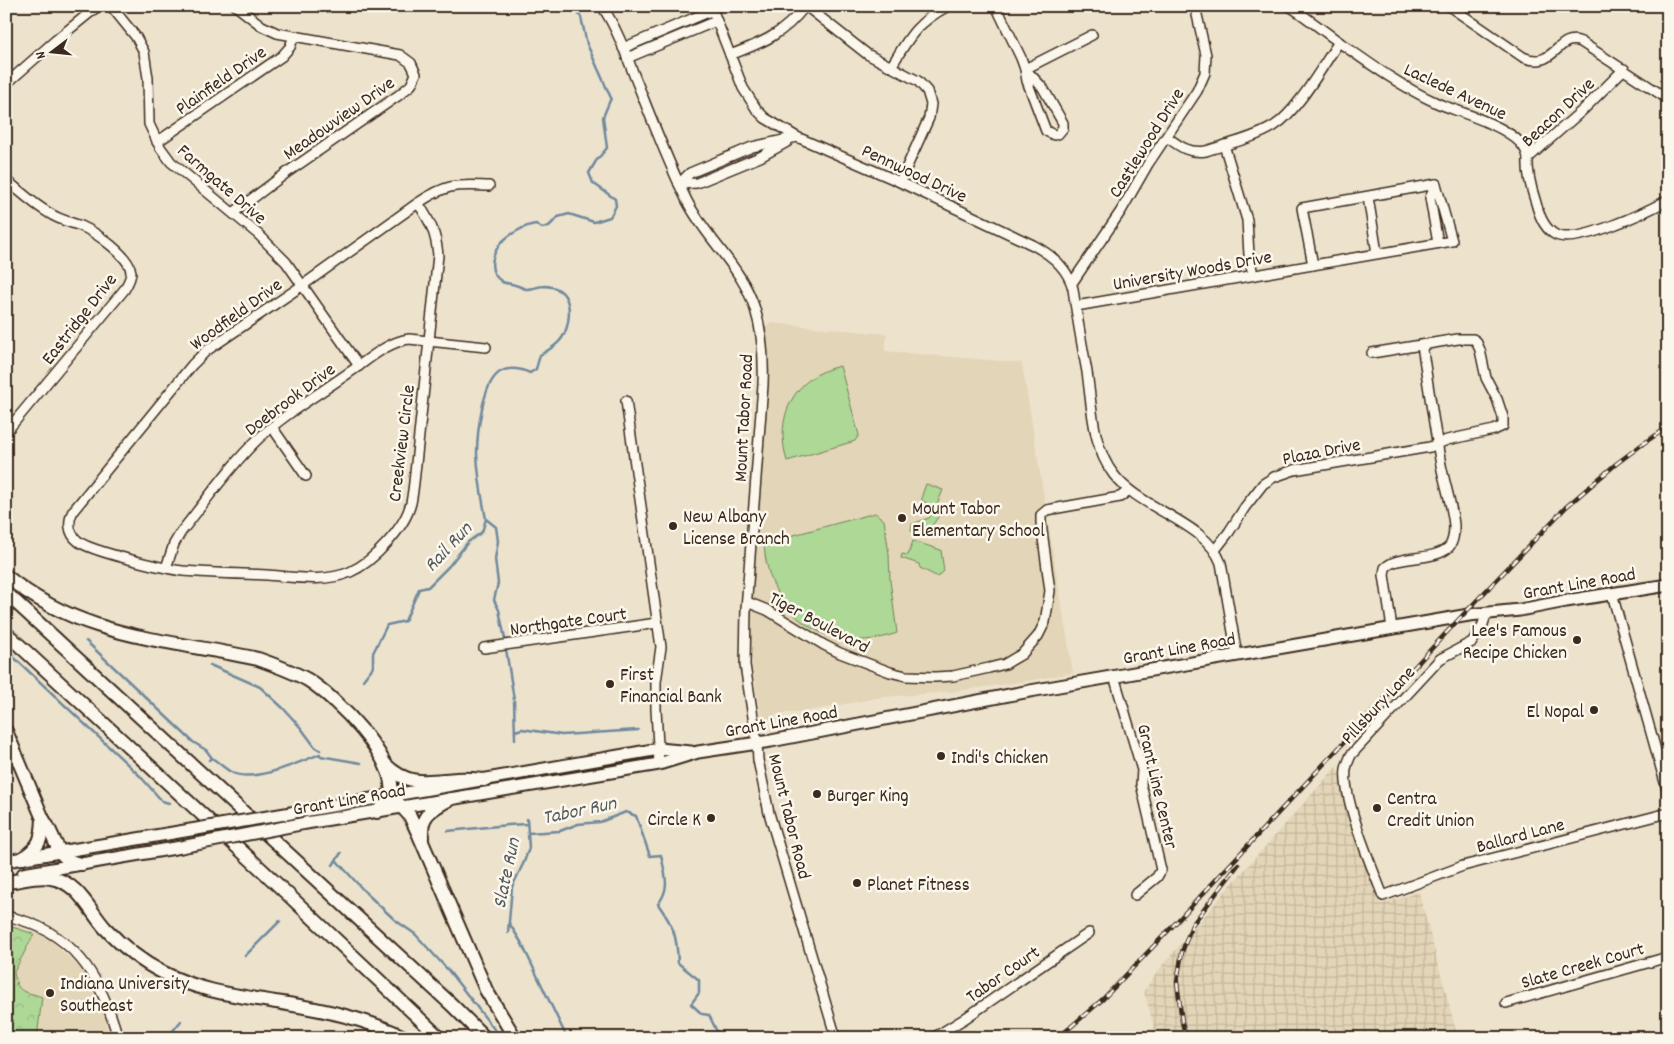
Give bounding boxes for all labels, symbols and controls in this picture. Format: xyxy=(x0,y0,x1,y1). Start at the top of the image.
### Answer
north arrow xyxy=(28,28,78,78)
street label: Plainfield Drive xyxy=(171,40,273,123)
text: N xyxy=(31,49,52,61)
street label: Laclede Avenue xyxy=(1399,58,1510,129)
street label: Meadowview Drive xyxy=(279,71,401,168)
street label: Beacon Drive xyxy=(1516,72,1602,155)
street label: Castlewood Drive xyxy=(1103,84,1193,204)
street label: Farmgate Drive xyxy=(170,139,271,232)
street label: Pennwood Drive xyxy=(856,139,971,211)
street label: University Woods Drive xyxy=(1111,245,1274,300)
street label: Eastridge Drive xyxy=(36,269,125,372)
street label: Woodfield Drive xyxy=(185,273,289,359)
street label: Mount Tabor Road xyxy=(729,354,762,483)
street label: Doebrook Drive xyxy=(240,358,342,444)
street label: Creekview Circle xyxy=(383,383,424,504)
street label: Plaza Drive xyxy=(1280,433,1363,474)
place label: Mount Tabor Elementary School xyxy=(912,497,1045,546)
place label: New Albany License Branch xyxy=(683,505,790,554)
marker: Mount Tabor Elementary School xyxy=(896,512,908,524)
water label: Rail Run xyxy=(419,516,480,579)
marker: New Albany License Branch xyxy=(667,520,679,532)
street label: Grant Line Road xyxy=(1521,562,1638,609)
street label: Tiger Boulevard xyxy=(763,586,873,662)
street label: Northgate Court xyxy=(508,602,629,645)
place label: Lee's Famous Recipe Chicken xyxy=(1463,619,1567,668)
street label: Grant Line Road xyxy=(1121,627,1238,674)
marker: Lee's Famous Recipe Chicken xyxy=(1571,634,1583,646)
street label: Pillsbury Lane xyxy=(1336,661,1423,752)
place label: First Financial Bank xyxy=(620,663,722,712)
marker: First Financial Bank xyxy=(604,678,616,690)
street label: Grant Line Road xyxy=(723,700,840,747)
place label: El Nopal xyxy=(1526,700,1584,727)
marker: El Nopal xyxy=(1588,704,1600,716)
street label: Grant Line Center xyxy=(1128,722,1183,852)
place label: Indi's Chicken xyxy=(951,746,1048,773)
marker: Indi's Chicken xyxy=(935,750,947,762)
street label: Mount Tabor Road xyxy=(759,751,816,882)
street label: Grant Line Road xyxy=(291,778,408,825)
place label: Burger King xyxy=(827,784,909,811)
place label: Centra Credit Union xyxy=(1387,787,1474,836)
marker: Burger King xyxy=(811,788,823,800)
water label: Tabor Run xyxy=(540,790,620,833)
marker: Centra Credit Union xyxy=(1371,802,1383,814)
place label: Circle K xyxy=(647,808,701,835)
marker: Circle K xyxy=(705,812,717,824)
street label: Ballard Lane xyxy=(1474,813,1568,862)
water label: Slate Run xyxy=(487,835,529,911)
place label: Planet Fitness xyxy=(867,873,970,900)
marker: Planet Fitness xyxy=(851,877,863,889)
street label: Slate Creek Court xyxy=(1518,937,1648,998)
street label: Tabor Court xyxy=(962,941,1046,1011)
place label: Indiana University Southeast xyxy=(60,972,189,1021)
marker: Indiana University Southeast xyxy=(44,987,56,999)

